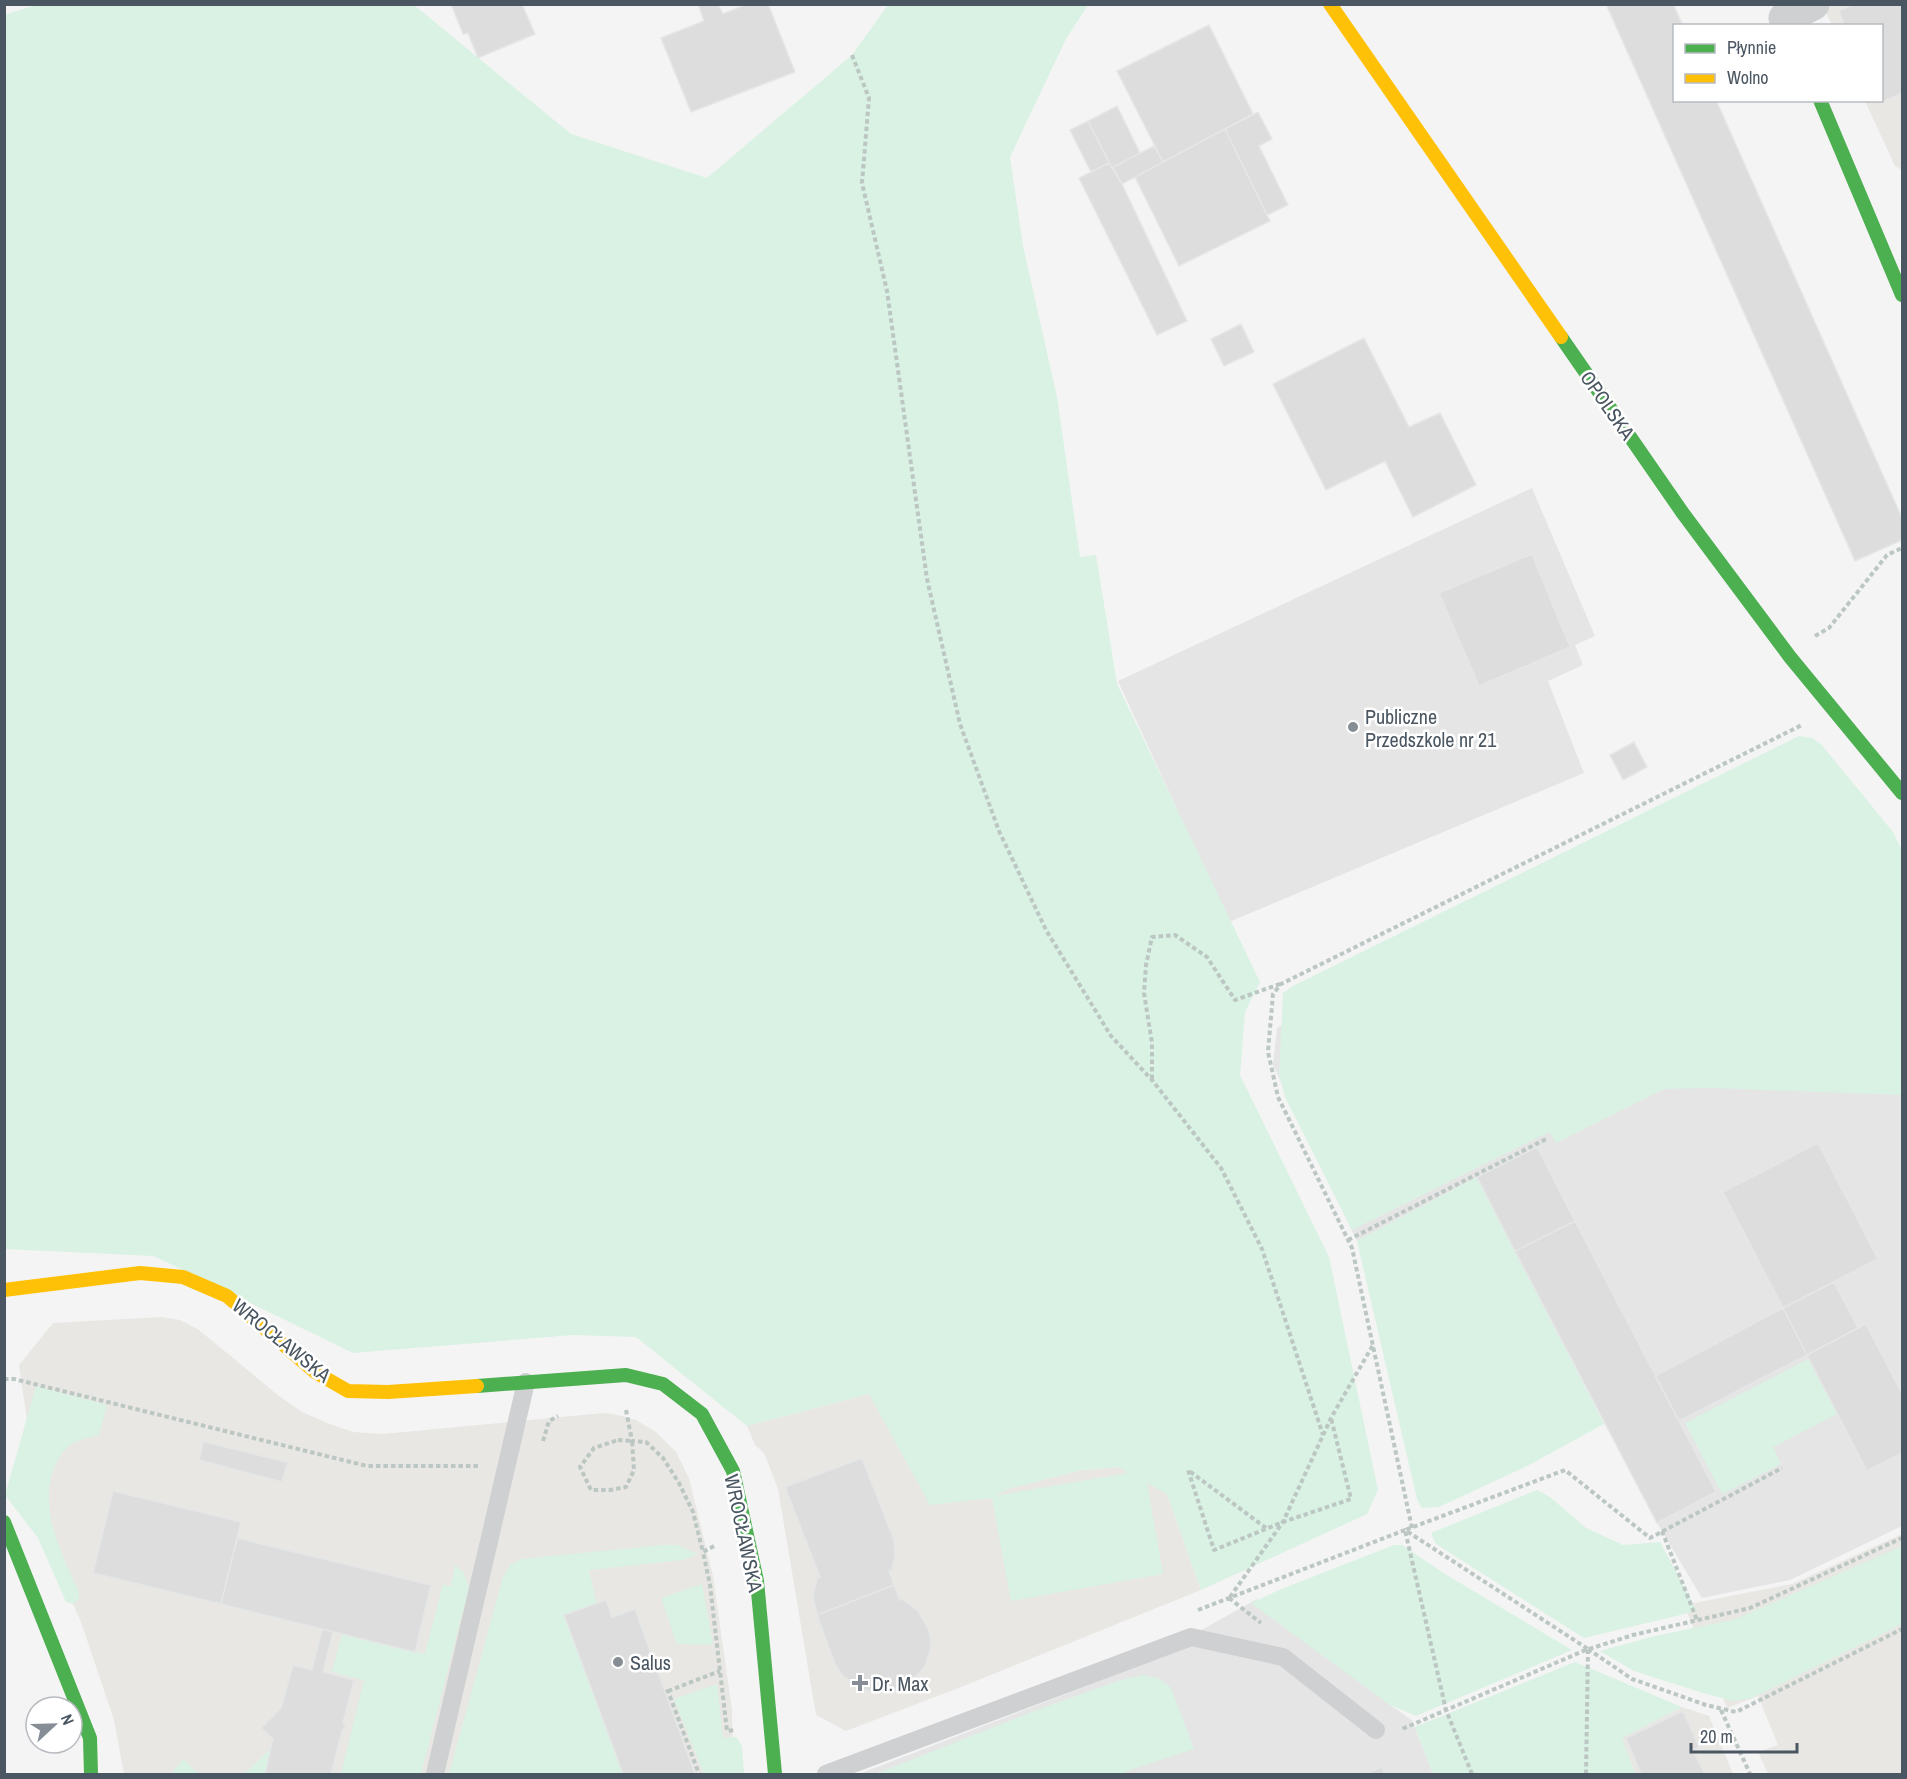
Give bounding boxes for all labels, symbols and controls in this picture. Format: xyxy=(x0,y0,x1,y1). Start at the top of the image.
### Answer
legend xyxy=(1673,24,1883,102)
text: Płynnie xyxy=(1727,35,1776,60)
text: Wolno xyxy=(1727,65,1769,90)
street label: OPOLSKA xyxy=(1574,365,1642,445)
place label: Publiczne Przedszkole nr 21 xyxy=(1365,703,1496,753)
marker: Publiczne Przedszkole nr 21 xyxy=(1346,720,1360,734)
street label: WROCŁAWSKA xyxy=(227,1292,337,1388)
street label: WROCŁAWSKA xyxy=(718,1472,770,1594)
place label: Salus xyxy=(630,1649,671,1676)
marker: Salus xyxy=(611,1655,625,1669)
place label: Dr. Max xyxy=(872,1670,929,1697)
marker: Dr. Max xyxy=(853,1676,867,1690)
north arrow xyxy=(24,1695,84,1755)
text: N xyxy=(56,1711,80,1728)
scale bar xyxy=(1691,1716,1798,1754)
text: 20 m xyxy=(1700,1724,1733,1749)

